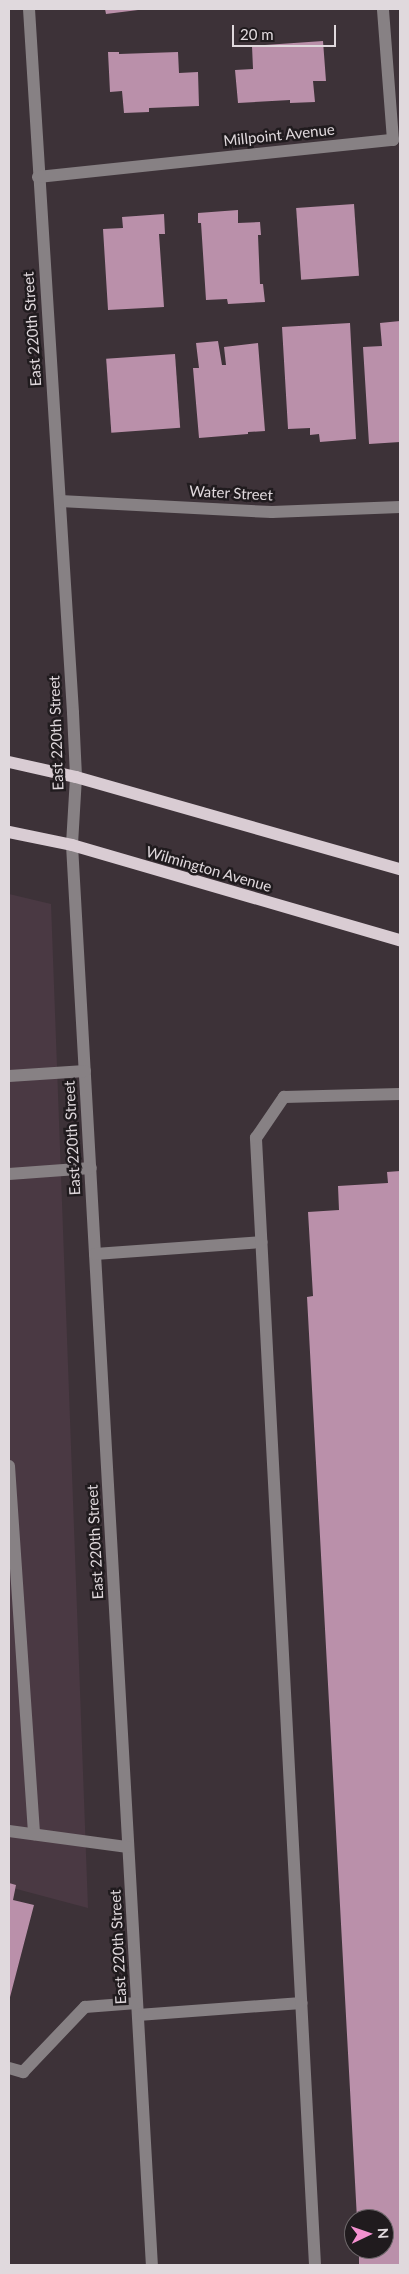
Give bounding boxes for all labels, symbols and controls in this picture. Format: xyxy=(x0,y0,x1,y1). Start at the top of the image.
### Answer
scale bar xyxy=(234,15,338,47)
text: 20 m xyxy=(240,25,274,43)
street label: Millpoint Avenue xyxy=(222,120,336,150)
street label: East 220th Street xyxy=(19,271,45,387)
street label: Water Street xyxy=(189,482,273,504)
street label: East 220th Street xyxy=(45,675,67,791)
street label: Wilmington Avenue xyxy=(144,842,274,896)
street label: East 220th Street xyxy=(60,1080,84,1196)
street label: East 220th Street xyxy=(83,1484,107,1600)
street label: East 220th Street xyxy=(106,1889,130,2005)
north arrow xyxy=(344,2209,394,2259)
text: N xyxy=(375,2227,392,2239)

